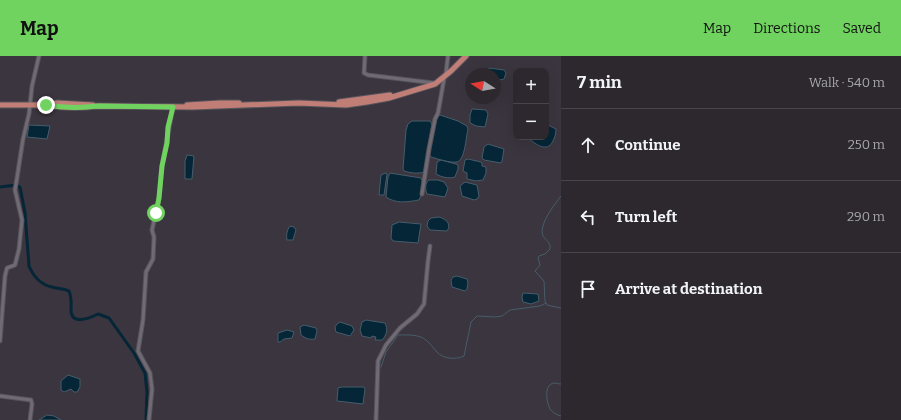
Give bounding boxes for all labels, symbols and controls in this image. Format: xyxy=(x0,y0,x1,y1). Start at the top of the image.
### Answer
text: Map xyxy=(20,17,59,40)
text: Map xyxy=(703,20,731,37)
text: Directions xyxy=(753,20,821,37)
text: Saved xyxy=(843,20,881,37)
north arrow xyxy=(465,68,501,104)
map controls xyxy=(513,68,549,140)
button: + xyxy=(513,68,549,104)
text: 7 min xyxy=(577,72,622,93)
text: Walk · 540 m xyxy=(809,75,885,90)
route end xyxy=(37,96,55,114)
button: − xyxy=(513,104,549,140)
icon: ahead xyxy=(577,134,599,156)
text: Continue xyxy=(615,136,681,154)
text: 250 m xyxy=(848,137,885,152)
route start xyxy=(147,204,165,222)
icon: left xyxy=(577,206,599,228)
text: Turn left xyxy=(615,208,677,226)
text: 290 m xyxy=(847,209,885,224)
icon: arrive xyxy=(577,278,599,300)
text: Arrive at destination xyxy=(615,280,762,298)

